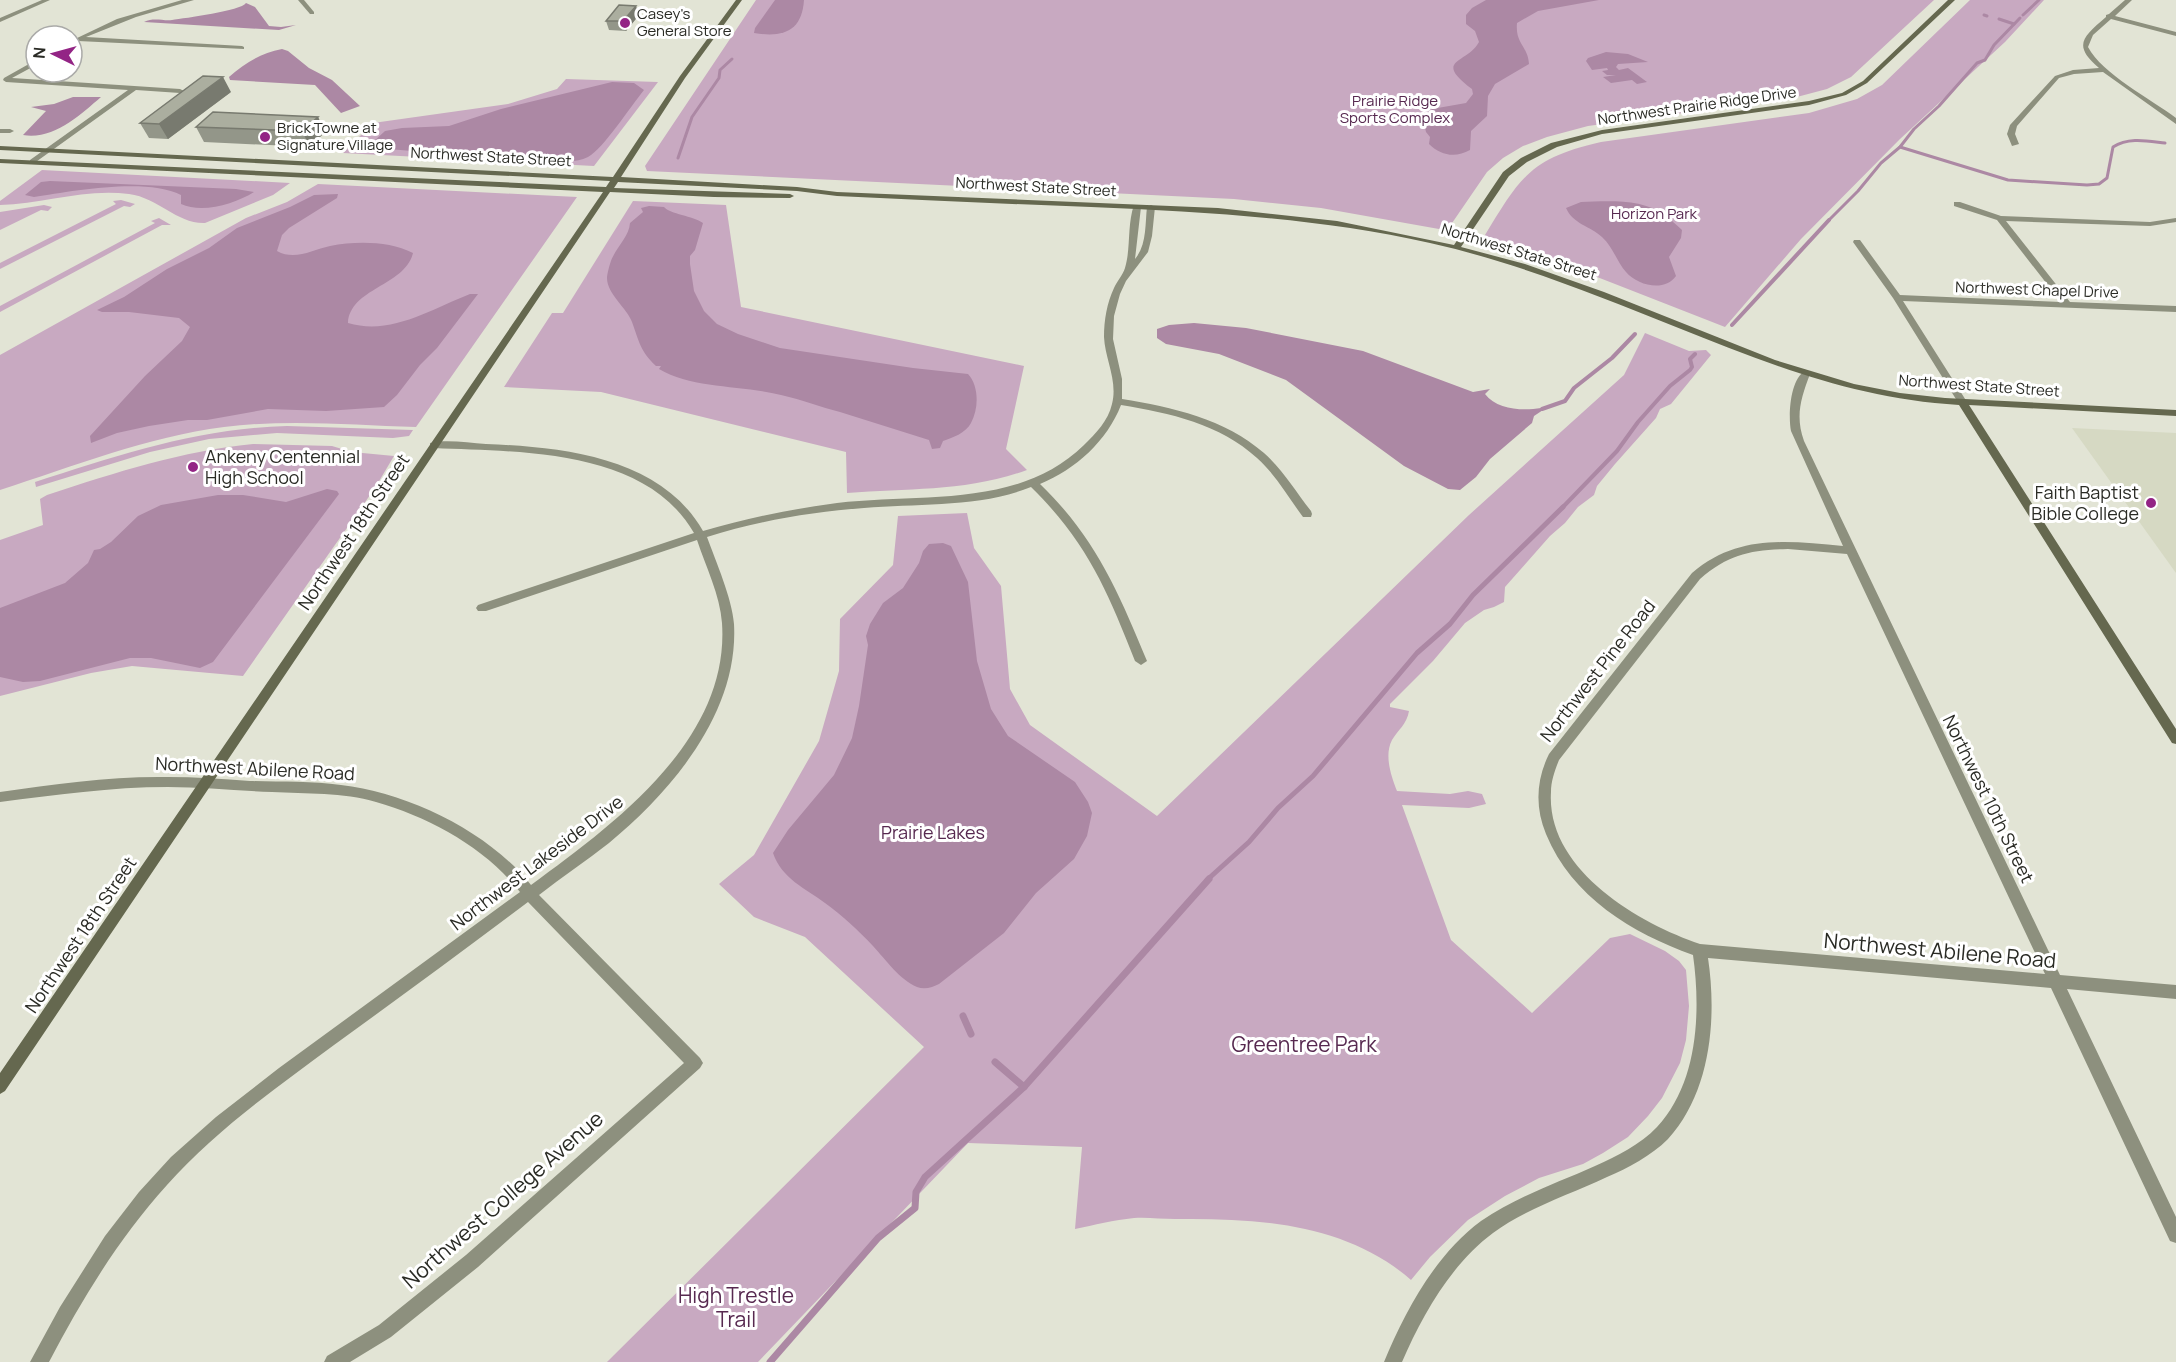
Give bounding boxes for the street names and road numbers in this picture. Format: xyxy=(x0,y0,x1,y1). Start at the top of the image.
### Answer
street label: Northwest Prairie Ridge Drive xyxy=(1596,81,1798,130)
street label: Northwest State Street xyxy=(410,142,572,171)
street label: Northwest State Street xyxy=(955,172,1117,201)
street label: Northwest State Street xyxy=(1439,218,1599,285)
street label: Northwest Chapel Drive xyxy=(1955,276,2119,303)
street label: Northwest State Street xyxy=(1898,369,2060,402)
street label: Northwest 18th Street xyxy=(292,449,414,614)
street label: Northwest Pine Road xyxy=(1534,594,1660,746)
street label: Northwest 10th Street xyxy=(1938,711,2040,886)
street label: Northwest Abilene Road xyxy=(155,751,355,785)
street label: Northwest Lakeside Drive xyxy=(445,789,628,935)
street label: Northwest 18th Street xyxy=(19,852,141,1017)
street label: Northwest Abilene Road xyxy=(1823,926,2057,974)
street label: Northwest College Avenue xyxy=(396,1104,609,1294)

